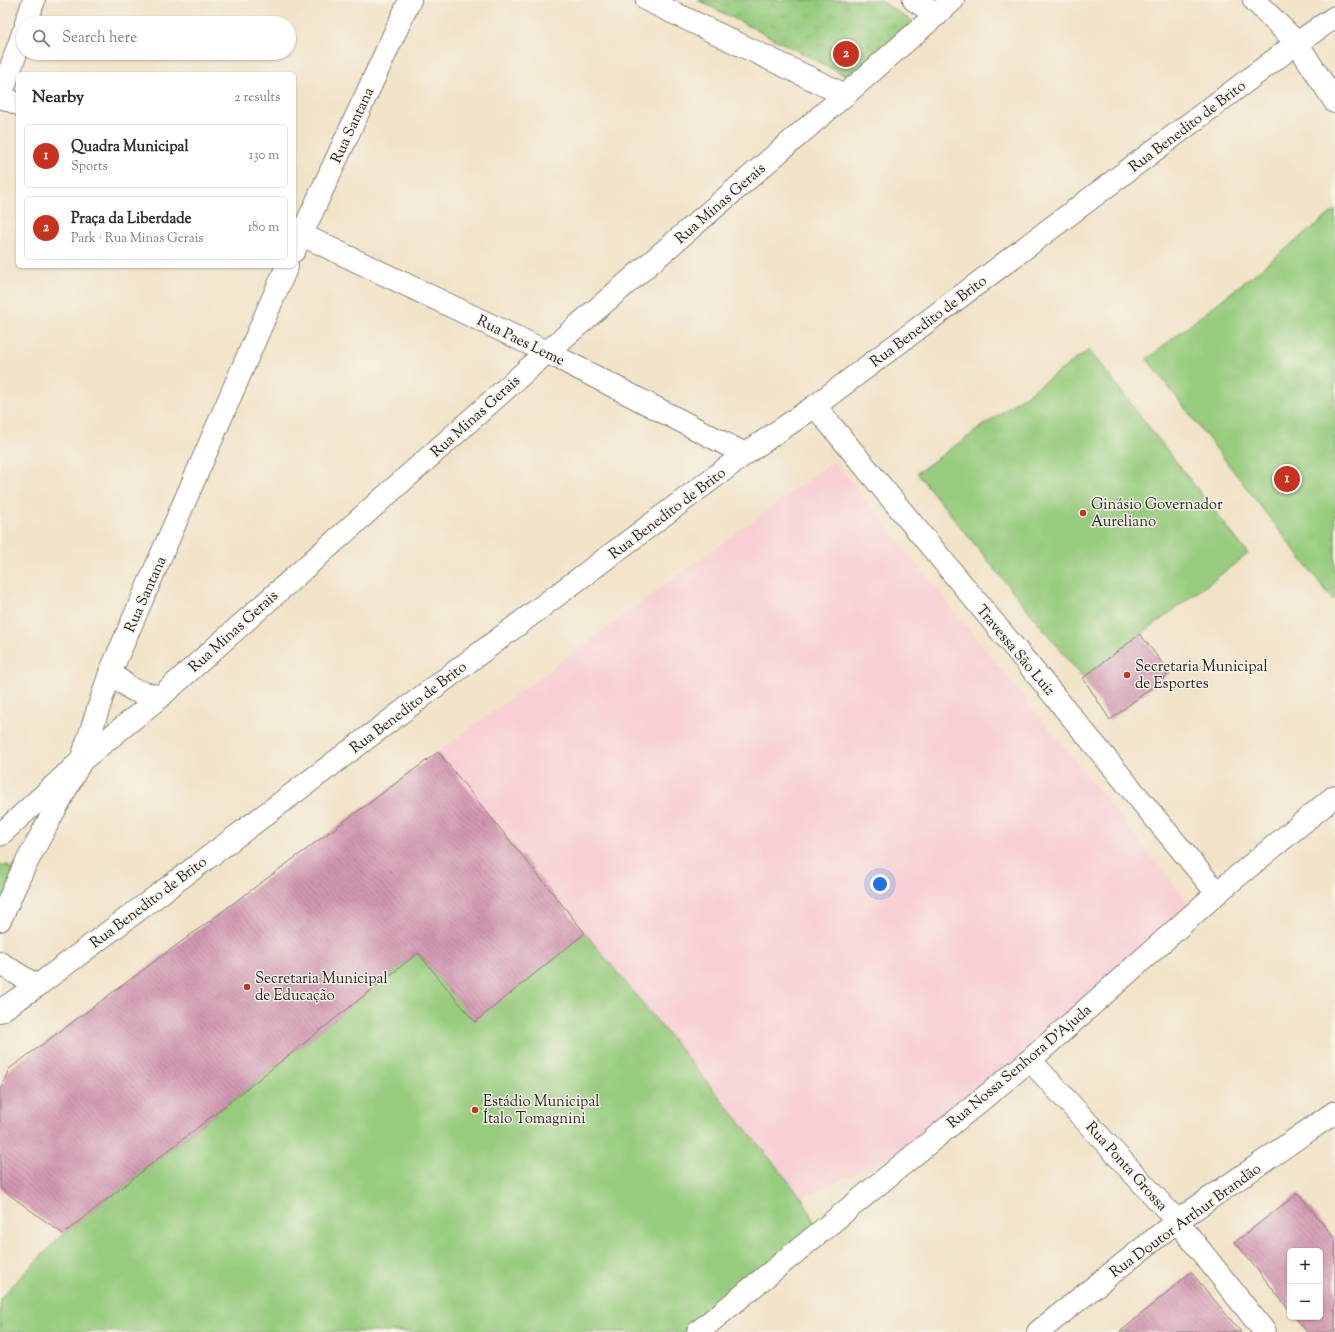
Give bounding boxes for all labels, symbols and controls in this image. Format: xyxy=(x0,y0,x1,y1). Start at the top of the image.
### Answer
search box xyxy=(16,16,296,60)
icon: search xyxy=(30,27,52,49)
text: Search here xyxy=(62,28,137,49)
pin: 2 xyxy=(833,39,859,69)
street label: Rua Benedito de Brito xyxy=(1125,76,1251,178)
street label: Rua Santana xyxy=(327,84,380,167)
text: Nearby xyxy=(32,86,84,110)
text: 2 results xyxy=(235,89,280,107)
text: Quadra Municipal xyxy=(71,137,189,158)
text: 1 xyxy=(44,147,48,165)
text: 130 m xyxy=(249,147,279,165)
text: Sports xyxy=(71,158,108,176)
street label: Rua Minas Gerais xyxy=(671,159,771,249)
text: Praça da Liberdade xyxy=(71,209,192,230)
text: 2 xyxy=(43,219,49,237)
text: 180 m xyxy=(248,219,279,237)
text: Park · Rua Minas Gerais xyxy=(71,230,203,248)
street label: Rua Benedito de Brito xyxy=(866,271,992,373)
street label: Rua Paes Leme xyxy=(473,311,568,372)
street label: Rua Minas Gerais xyxy=(427,371,525,463)
street label: Rua Benedito de Brito xyxy=(605,463,731,565)
pin: 1 xyxy=(1274,464,1300,494)
place label: Ginásio Governador Aureliano xyxy=(1091,495,1223,533)
marker: Ginásio Governador Aureliano xyxy=(1078,508,1088,518)
street label: Rua Santana xyxy=(120,553,173,636)
street label: Rua Minas Gerais xyxy=(185,586,283,678)
street label: Travessa São Luiz xyxy=(971,601,1059,701)
street label: Rua Benedito de Brito xyxy=(346,657,472,759)
place label: Secretaria Municipal de Esportes xyxy=(1135,657,1268,695)
marker: Secretaria Municipal de Esportes xyxy=(1122,670,1132,680)
street label: Rua Benedito de Brito xyxy=(86,852,212,954)
your location xyxy=(870,874,890,894)
place label: Secretaria Municipal de Educação xyxy=(255,969,388,1007)
marker: Secretaria Municipal de Educação xyxy=(242,982,252,992)
street label: Rua Nossa Senhora D'Ajuda xyxy=(943,1000,1097,1134)
place label: Estádio Municipal Ítalo Tomagnini xyxy=(483,1092,600,1130)
marker: Estádio Municipal Ítalo Tomagnini xyxy=(470,1105,480,1115)
street label: Rua Ponta Grossa xyxy=(1080,1118,1172,1216)
street label: Rua Doutor Arthur Brandão xyxy=(1106,1159,1266,1283)
map controls xyxy=(1287,1248,1323,1320)
button: + xyxy=(1287,1248,1323,1284)
button: − xyxy=(1287,1284,1323,1320)

